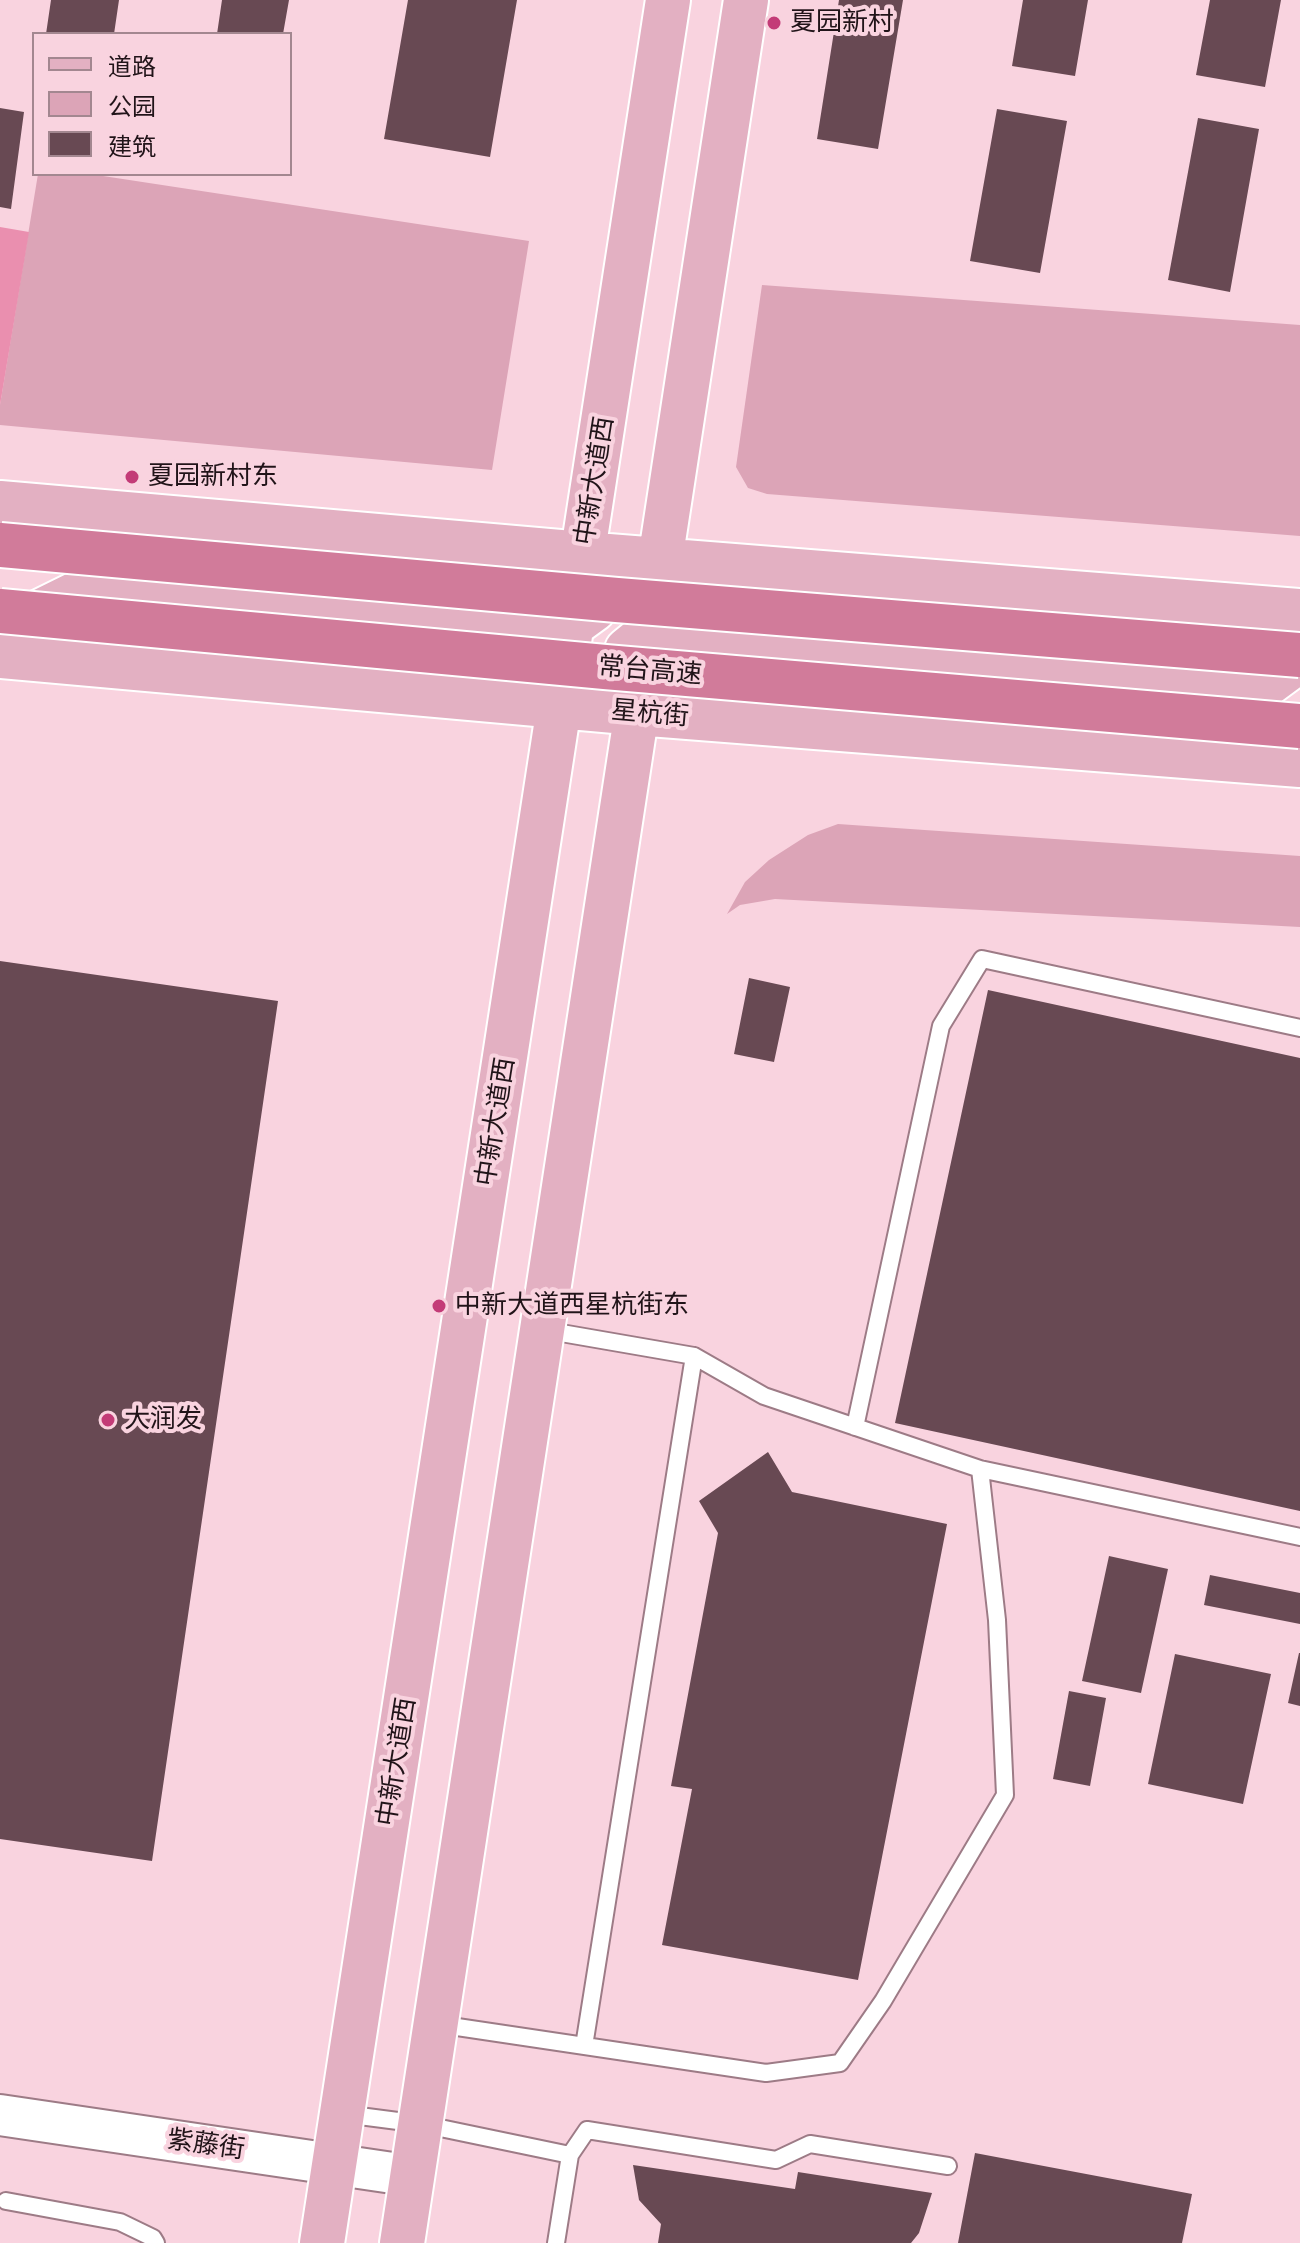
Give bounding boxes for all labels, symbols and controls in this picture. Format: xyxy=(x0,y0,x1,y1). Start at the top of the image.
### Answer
place label: 夏园新村 xyxy=(790,7,894,39)
marker: 夏园新村 xyxy=(765,14,783,32)
legend xyxy=(32,32,292,176)
text: 道路 xyxy=(108,51,156,82)
text: 公园 xyxy=(108,91,156,122)
text: 建筑 xyxy=(108,131,156,162)
street label: 中新大道西 xyxy=(569,414,621,548)
place label: 夏园新村东 xyxy=(148,461,278,493)
marker: 夏园新村东 xyxy=(123,468,141,486)
street label: 常台高速 xyxy=(597,651,703,691)
street label: 星杭街 xyxy=(610,695,690,733)
street label: 中新大道西 xyxy=(470,1055,522,1189)
place label: 中新大道西星杭街东 xyxy=(455,1290,689,1322)
marker: 中新大道西星杭街东 xyxy=(430,1297,448,1315)
place label: 大润发 xyxy=(124,1404,202,1436)
marker: 大润发 xyxy=(99,1411,117,1429)
street label: 中新大道西 xyxy=(371,1695,423,1829)
street label: 紫藤街 xyxy=(165,2124,247,2166)

